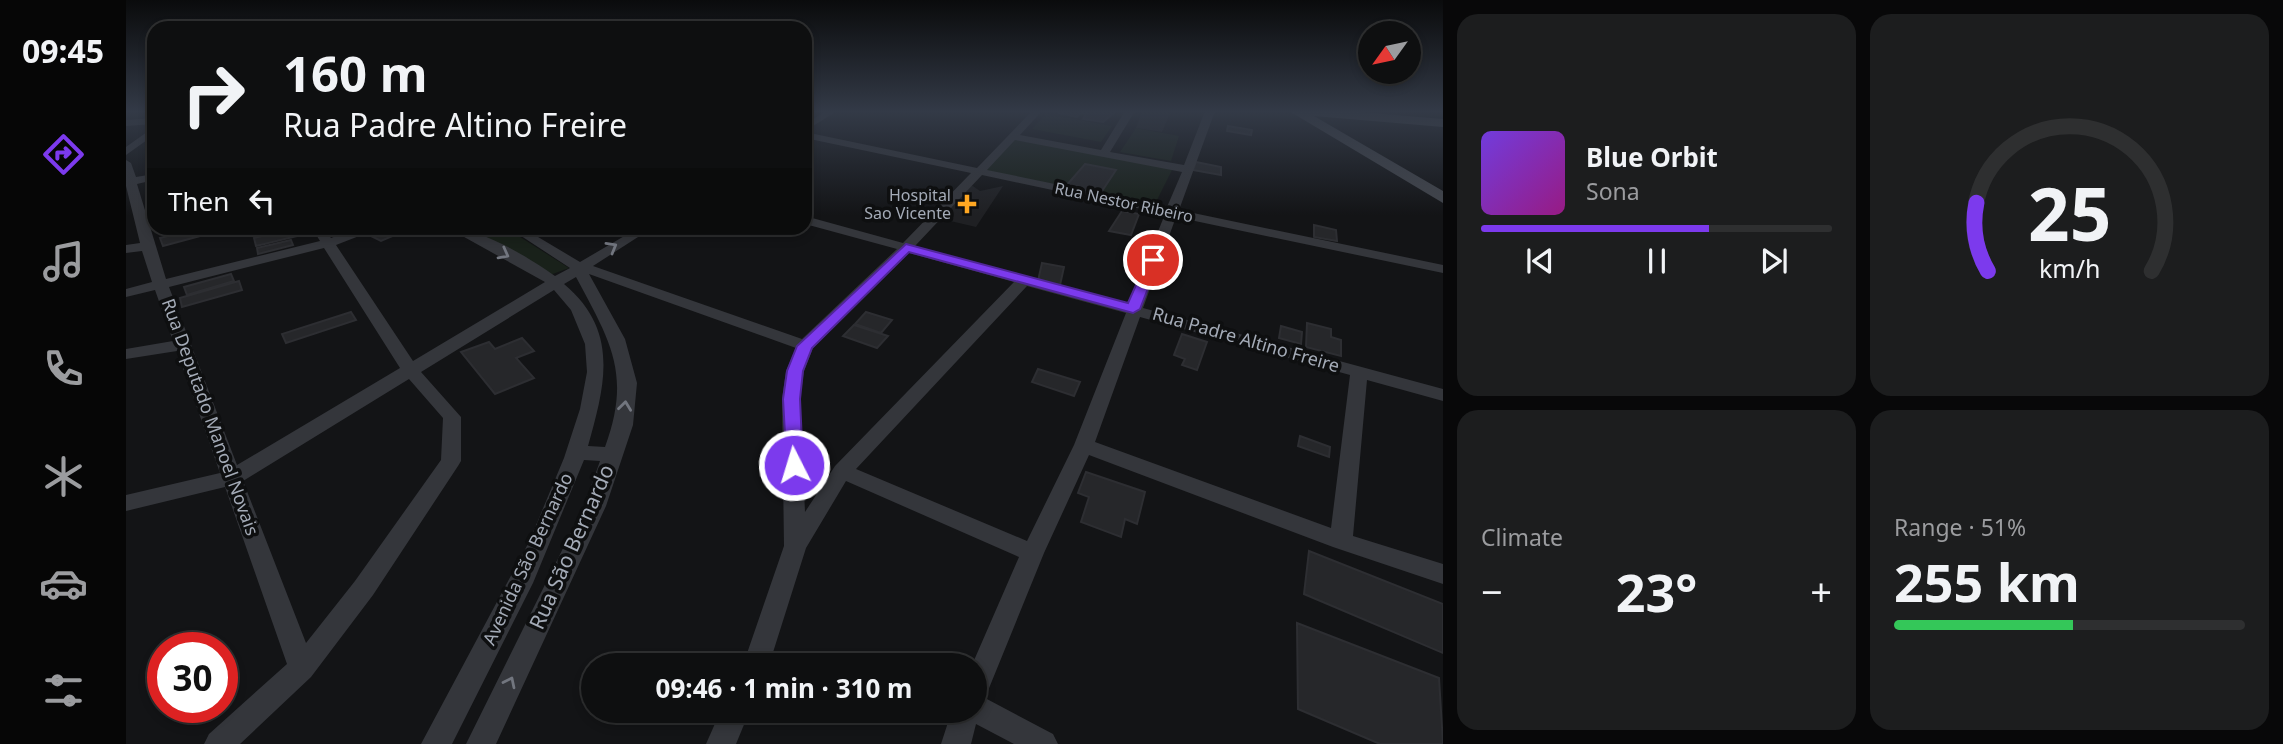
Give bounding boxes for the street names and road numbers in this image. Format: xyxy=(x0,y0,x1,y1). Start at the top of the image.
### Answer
street label: Rua Nestor Ribeiro xyxy=(1053,177,1195,227)
street label: Rua Deputado Manoel Novais xyxy=(157,295,265,538)
street label: Rua Padre Altino Freire xyxy=(1150,301,1343,377)
street label: Rua São Bernardo xyxy=(522,460,620,633)
street label: Avenida São Bernardo xyxy=(477,469,578,649)

